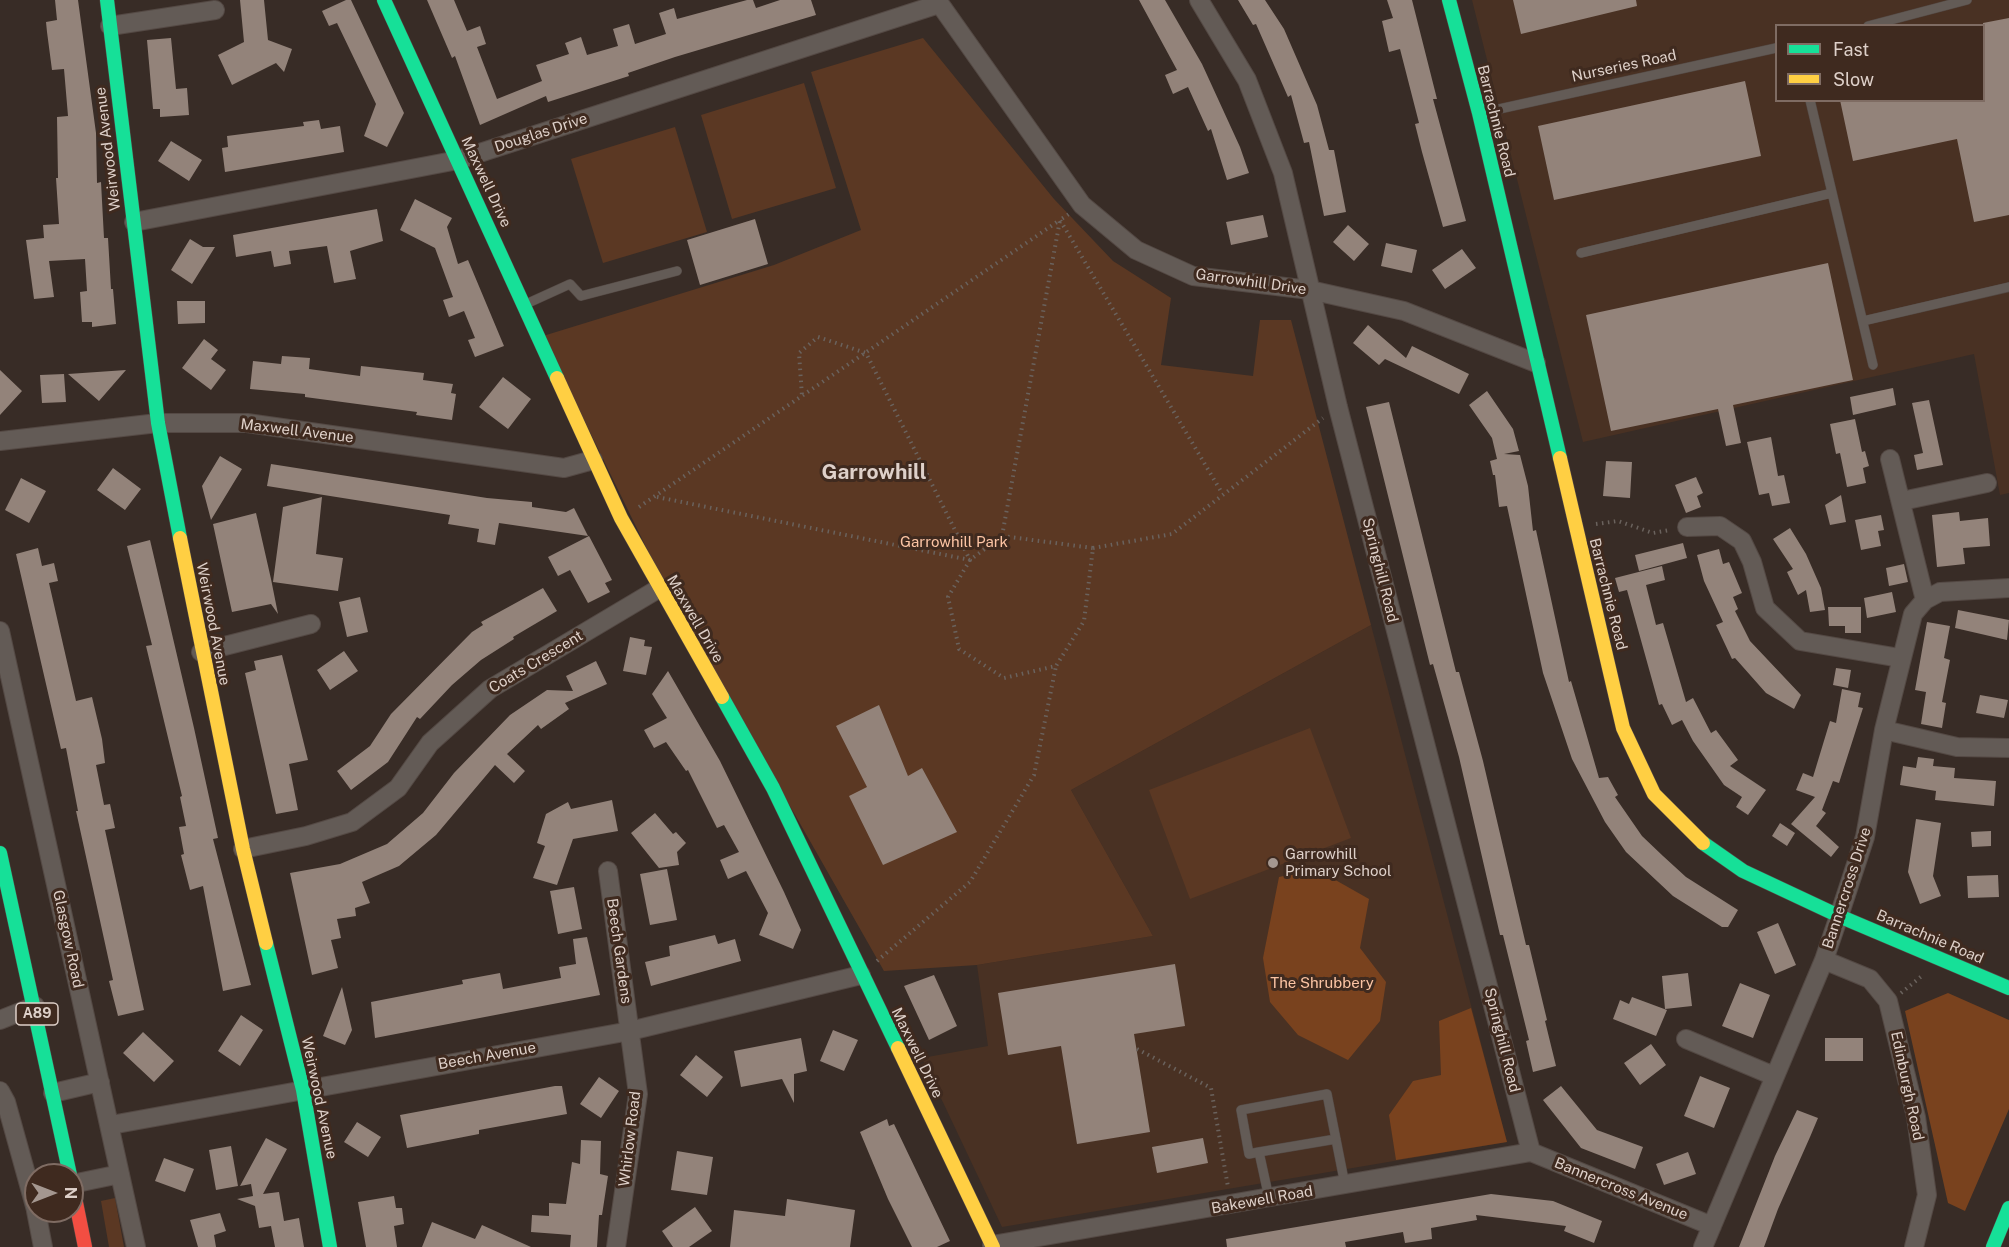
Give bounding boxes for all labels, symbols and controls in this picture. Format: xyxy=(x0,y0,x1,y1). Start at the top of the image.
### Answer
legend xyxy=(1775,24,1985,102)
text: Fast xyxy=(1833,39,1869,60)
street label: Nurseries Road xyxy=(1570,46,1678,86)
street label: Barrachnie Road xyxy=(1473,63,1519,179)
text: Slow xyxy=(1833,69,1874,90)
street label: Weirwood Avenue xyxy=(91,86,125,212)
street label: Douglas Drive xyxy=(492,110,590,156)
street label: Maxwell Drive xyxy=(457,134,515,230)
street label: Garrowhill Drive xyxy=(1194,265,1308,299)
street label: Maxwell Avenue xyxy=(239,415,355,447)
district label: Garrowhill xyxy=(821,460,927,486)
street label: Springhill Road xyxy=(1358,516,1402,624)
park label: Garrowhill Park xyxy=(900,533,1008,551)
street label: Barrachnie Road xyxy=(1585,536,1631,652)
street label: Weirwood Avenue xyxy=(192,561,234,687)
street label: Maxwell Drive xyxy=(663,572,727,666)
street label: Coats Crescent xyxy=(486,627,586,697)
street label: Bannercross Drive xyxy=(1819,825,1875,951)
place label: Garrowhill Primary School xyxy=(1285,845,1391,880)
marker: Garrowhill Primary School xyxy=(1266,856,1280,870)
street label: Glasgow Road xyxy=(49,888,87,990)
street label: Beech Gardens xyxy=(603,897,635,1005)
street label: Barrachnie Road xyxy=(1874,906,1986,968)
park label: The Shrubbery xyxy=(1270,974,1374,992)
street label: Springhill Road xyxy=(1480,986,1524,1094)
road number: A89 xyxy=(16,1003,58,1025)
street label: Maxwell Drive xyxy=(887,1005,947,1101)
street label: Edinburgh Road xyxy=(1887,1030,1927,1142)
street label: Weirwood Avenue xyxy=(297,1035,341,1161)
street label: Beech Avenue xyxy=(437,1039,537,1073)
street label: Whirlow Road xyxy=(615,1090,645,1188)
street label: Bannercross Avenue xyxy=(1552,1154,1690,1224)
north arrow xyxy=(24,1163,84,1223)
street label: Bakewell Road xyxy=(1210,1182,1314,1218)
text: N xyxy=(61,1187,80,1199)

